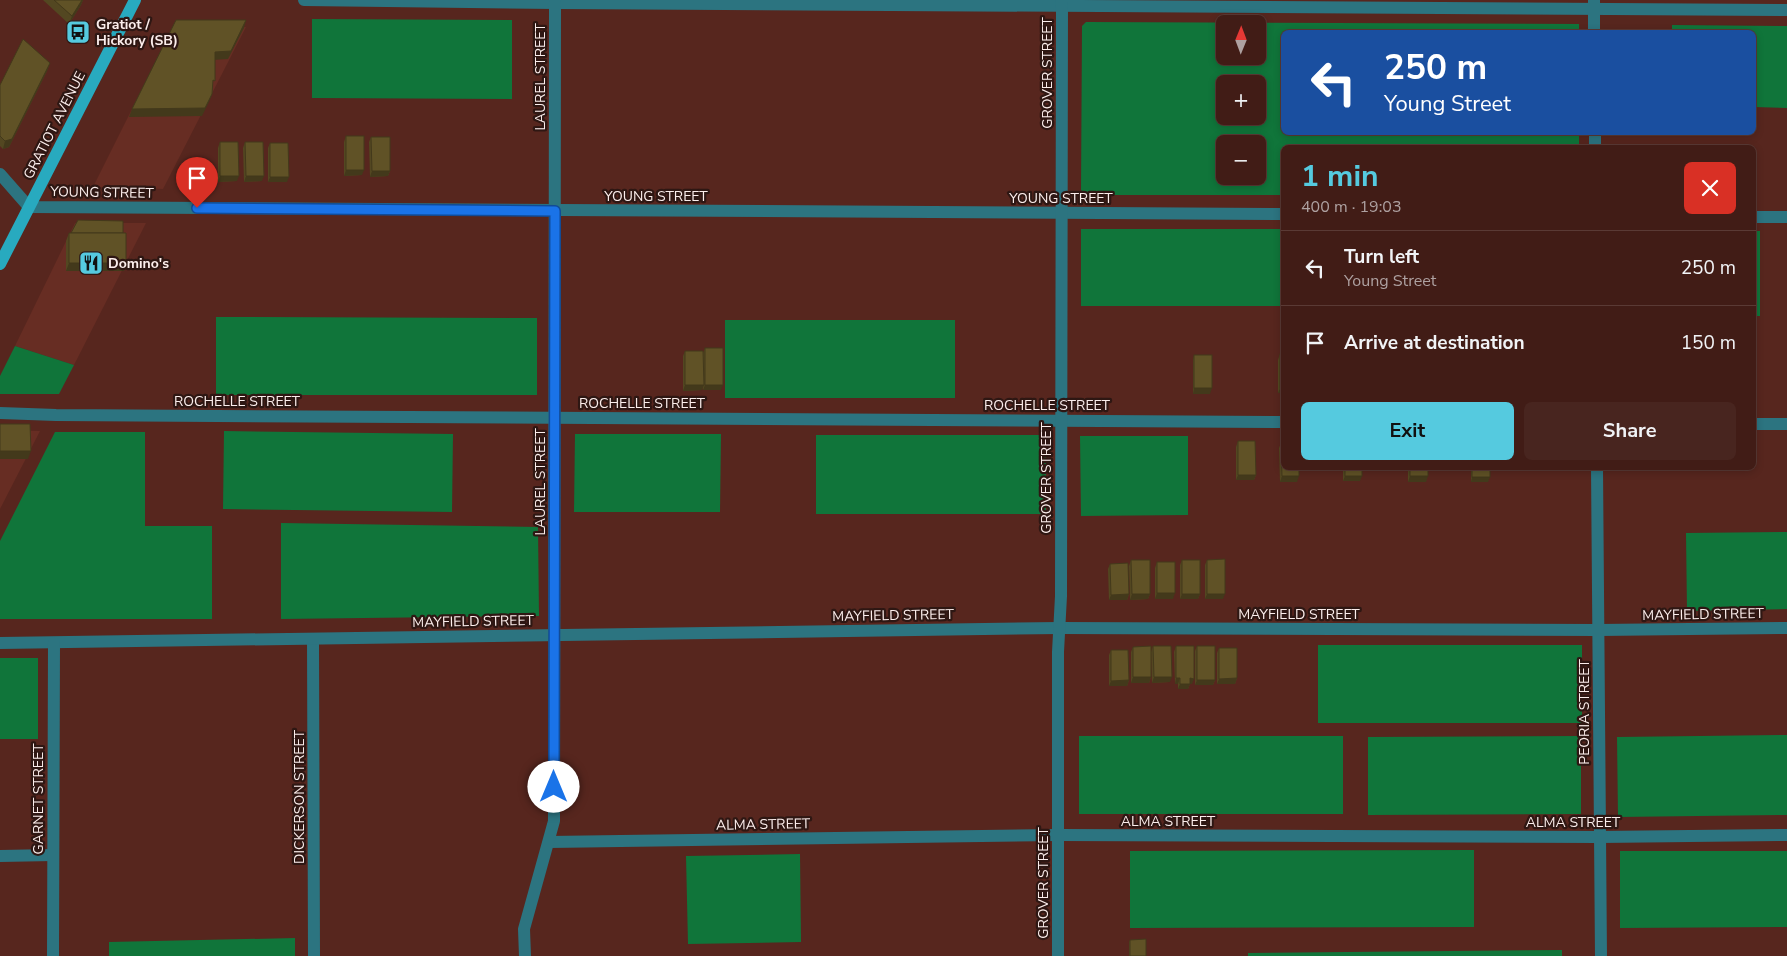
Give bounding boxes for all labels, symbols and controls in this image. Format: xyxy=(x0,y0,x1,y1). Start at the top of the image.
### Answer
place label: Gratiot / Hickory (SB) xyxy=(96,15,178,50)
north arrow xyxy=(1216,15,1266,65)
map controls xyxy=(1216,15,1266,185)
street label: GROVER STREET xyxy=(1038,17,1057,129)
bus stop icon: Gratiot / Hickory (SB) xyxy=(65,19,91,45)
street label: LAUREL STREET xyxy=(531,23,550,131)
text: 250 m xyxy=(1384,44,1487,91)
icon: left xyxy=(1301,50,1366,115)
street label: GRATIOT AVENUE xyxy=(19,68,90,182)
button: + xyxy=(1216,75,1266,125)
text: Young Street xyxy=(1384,89,1511,119)
button: − xyxy=(1216,135,1266,185)
text: 1 min xyxy=(1301,156,1379,197)
pin xyxy=(176,157,218,208)
button: close xyxy=(1684,162,1736,214)
icon: arrive xyxy=(183,164,211,192)
street label: YOUNG STREET xyxy=(49,182,154,203)
street label: YOUNG STREET xyxy=(603,187,708,206)
street label: YOUNG STREET xyxy=(1008,189,1113,208)
text: 400 m · 19:03 xyxy=(1301,196,1402,218)
text: Turn left xyxy=(1344,244,1419,270)
restaurant icon: Domino's xyxy=(78,250,104,276)
place label: Domino's xyxy=(108,254,169,273)
icon: left xyxy=(1301,254,1329,282)
text: 250 m xyxy=(1681,255,1736,281)
text: Young Street xyxy=(1344,270,1436,292)
icon: arrive xyxy=(1301,329,1329,357)
text: Arrive at destination xyxy=(1344,330,1525,356)
text: 150 m xyxy=(1681,330,1736,356)
street label: ROCHELLE STREET xyxy=(174,392,301,411)
street label: ROCHELLE STREET xyxy=(579,394,706,413)
street label: ROCHELLE STREET xyxy=(984,396,1111,415)
button: Exit xyxy=(1301,402,1514,460)
button: Share xyxy=(1524,402,1736,460)
street label: GROVER STREET xyxy=(1037,422,1056,534)
street label: LAUREL STREET xyxy=(531,428,550,536)
street label: MAYFIELD STREET xyxy=(1642,604,1765,625)
street label: MAYFIELD STREET xyxy=(832,605,955,626)
street label: MAYFIELD STREET xyxy=(1238,605,1360,624)
street label: MAYFIELD STREET xyxy=(412,611,535,632)
street label: PEORIA STREET xyxy=(1575,659,1594,765)
street label: DICKERSON STREET xyxy=(290,730,309,864)
street label: GARNET STREET xyxy=(29,743,48,854)
position arrow xyxy=(527,760,579,812)
street label: ALMA STREET xyxy=(1121,812,1216,831)
street label: ALMA STREET xyxy=(1526,813,1621,832)
street label: ALMA STREET xyxy=(716,814,811,835)
street label: GROVER STREET xyxy=(1034,827,1053,939)

